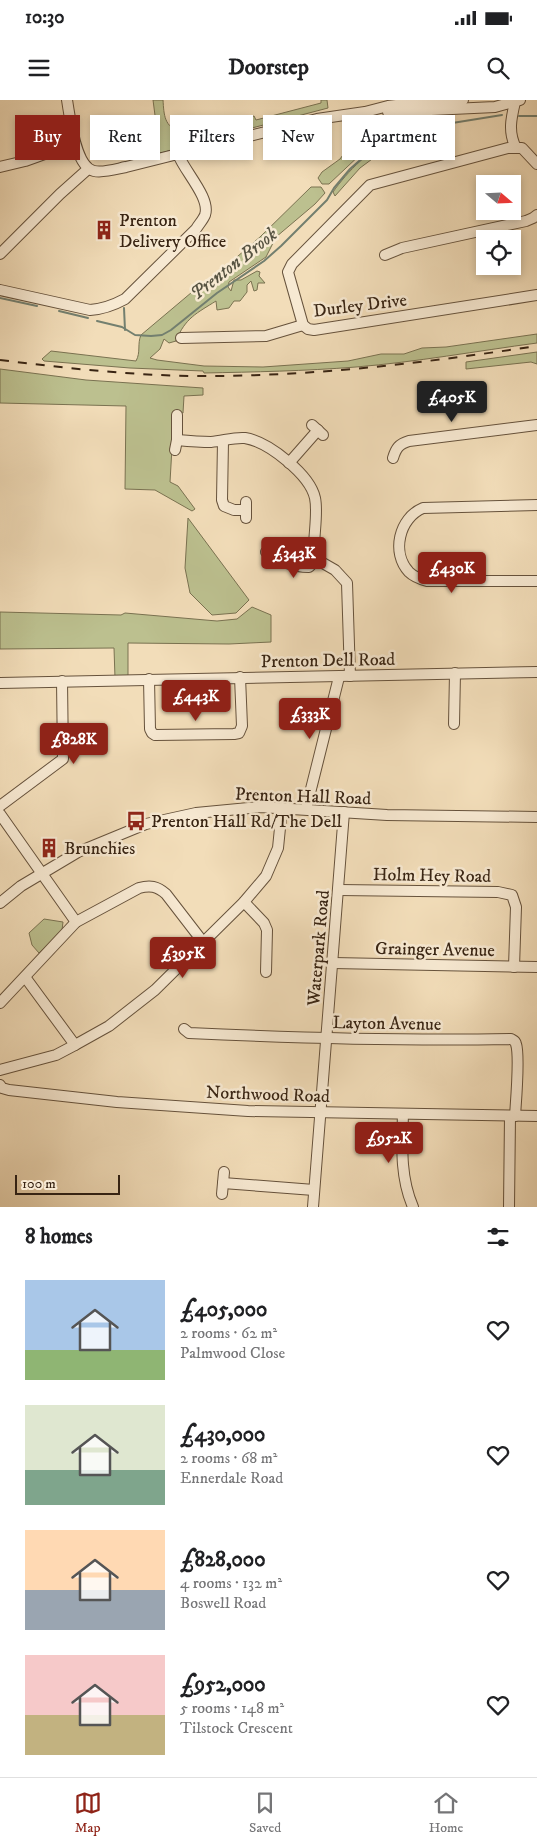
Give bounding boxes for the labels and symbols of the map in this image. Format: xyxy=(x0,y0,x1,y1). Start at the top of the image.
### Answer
north arrow xyxy=(476,175,521,220)
place label: Prenton Delivery Office xyxy=(119,210,226,253)
building icon: Prenton Delivery Office xyxy=(93,219,115,241)
water label: Prenton Brook xyxy=(186,223,282,305)
street label: Durley Drive xyxy=(312,289,408,323)
pin: £405K xyxy=(417,380,487,423)
pin: £343K xyxy=(259,536,329,579)
pin: £430K xyxy=(417,552,487,594)
street label: Prenton Dell Road xyxy=(261,649,395,673)
pin: £443K xyxy=(161,680,231,722)
pin: £333K xyxy=(275,698,345,740)
pin: £828K xyxy=(39,722,109,765)
street label: Prenton Hall Road xyxy=(234,784,372,810)
bus stop icon: Prenton Hall Rd/The Dell xyxy=(125,810,147,832)
place label: Prenton Hall Rd/The Dell xyxy=(151,811,343,833)
building icon: Brunchies xyxy=(38,837,60,859)
place label: Brunchies xyxy=(64,838,135,860)
street label: Holm Hey Road xyxy=(373,864,491,888)
street label: Waterpark Road xyxy=(303,889,335,1008)
pin: £395K xyxy=(148,936,218,979)
street label: Grainger Avenue xyxy=(375,938,495,962)
street label: Layton Avenue xyxy=(332,1012,442,1036)
street label: Northwood Road xyxy=(206,1082,330,1108)
pin: £952K xyxy=(354,1122,424,1164)
scale bar xyxy=(15,1172,120,1195)

